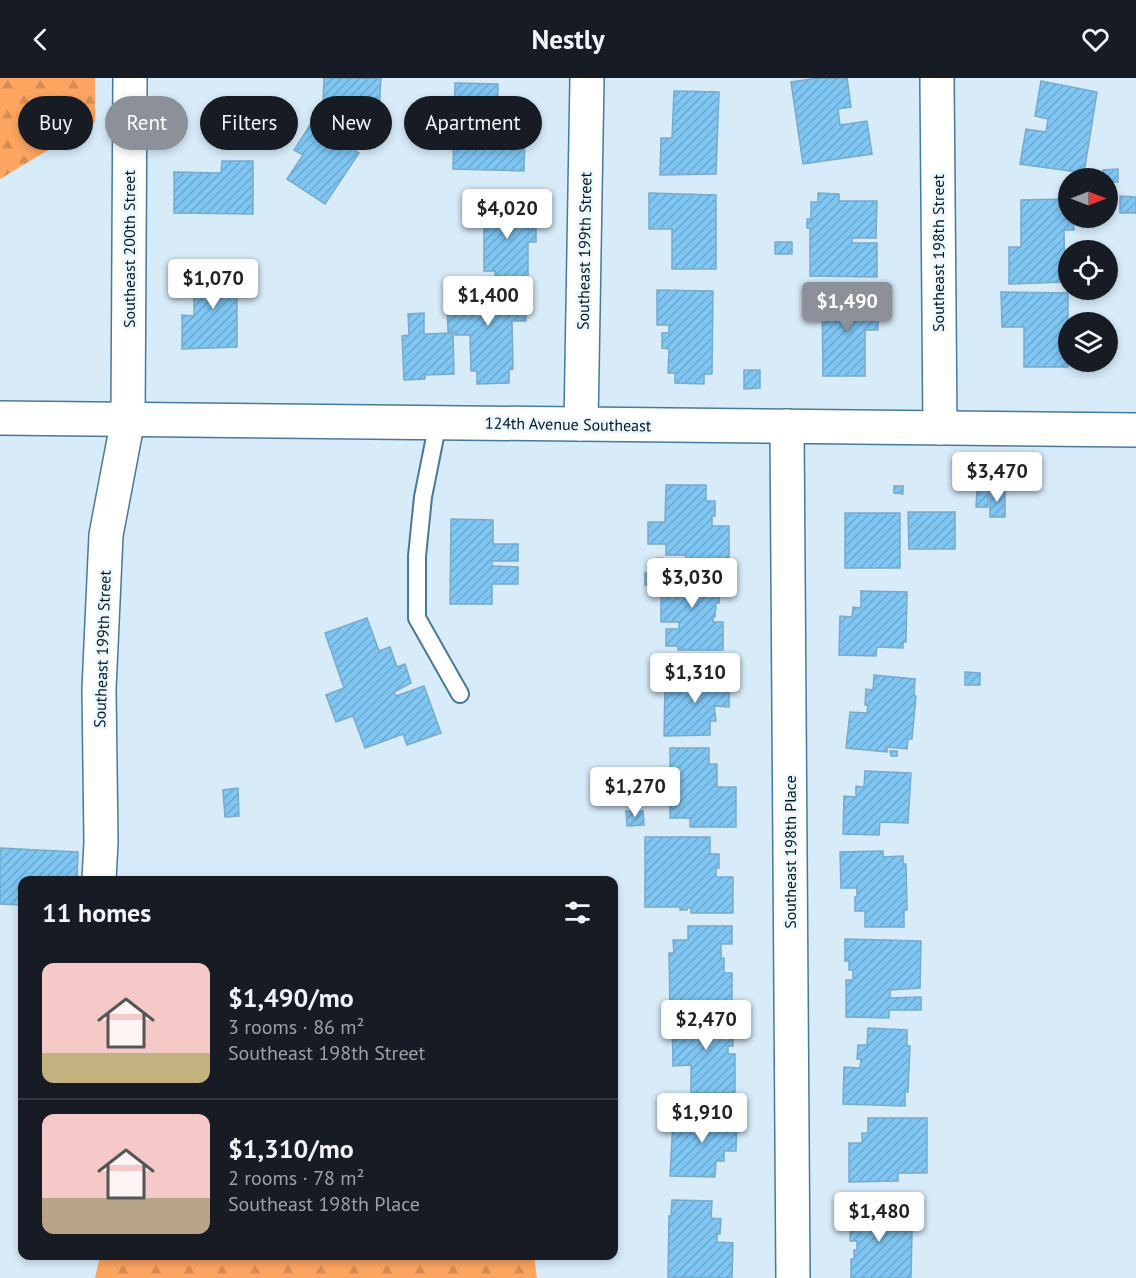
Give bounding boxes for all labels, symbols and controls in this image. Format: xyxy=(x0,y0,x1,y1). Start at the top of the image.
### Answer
text: Nestly xyxy=(531,22,605,56)
icon: back xyxy=(24,23,57,56)
icon: heart xyxy=(1079,23,1112,56)
chip: Buy xyxy=(18,96,93,150)
chip: Rent xyxy=(105,96,188,150)
chip: Filters xyxy=(200,96,298,150)
chip: New xyxy=(310,96,392,150)
chip: Apartment xyxy=(404,96,542,150)
north arrow xyxy=(1058,168,1118,228)
map controls xyxy=(1058,168,1118,372)
street label: Southeast 200th Street xyxy=(119,170,139,328)
street label: Southeast 199th Street xyxy=(573,171,595,330)
street label: Southeast 198th Street xyxy=(928,174,948,332)
pin: $4,020 xyxy=(458,189,556,240)
text: $4,020 xyxy=(476,195,538,221)
button: locate xyxy=(1058,240,1118,300)
pin: $1,070 xyxy=(164,259,262,310)
text: $1,070 xyxy=(182,265,244,291)
pin: $1,400 xyxy=(439,276,537,327)
text: $1,400 xyxy=(457,282,519,308)
pin: $1,490 xyxy=(798,282,896,333)
text: $1,490 xyxy=(816,288,878,314)
button: layers xyxy=(1058,312,1118,372)
street label: 124th Avenue Southeast xyxy=(485,413,652,435)
pin: $3,470 xyxy=(948,452,1046,503)
text: $3,470 xyxy=(966,458,1028,484)
pin: $3,030 xyxy=(643,558,741,609)
text: $3,030 xyxy=(661,564,723,590)
street label: Southeast 199th Street xyxy=(89,569,115,728)
pin: $1,310 xyxy=(646,653,744,704)
text: $1,310 xyxy=(664,659,726,685)
pin: $1,270 xyxy=(586,767,684,818)
text: $1,270 xyxy=(604,773,666,799)
street label: Southeast 198th Place xyxy=(780,775,800,929)
text: 11 homes xyxy=(42,896,151,929)
icon: filters xyxy=(561,896,594,929)
text: $1,490/mo xyxy=(228,981,354,1014)
icon: home xyxy=(90,987,162,1059)
pin: $2,470 xyxy=(657,1000,755,1051)
text: $2,470 xyxy=(675,1006,737,1032)
text: 3 rooms · 86 m² xyxy=(228,1014,364,1040)
text: Southeast 198th Street xyxy=(228,1040,425,1066)
pin: $1,910 xyxy=(653,1093,751,1144)
text: $1,910 xyxy=(671,1099,733,1125)
text: $1,310/mo xyxy=(228,1132,354,1165)
icon: home xyxy=(90,1138,162,1210)
text: 2 rooms · 78 m² xyxy=(228,1165,364,1191)
text: Southeast 198th Place xyxy=(228,1191,420,1217)
pin: $1,480 xyxy=(830,1192,928,1243)
text: $1,480 xyxy=(848,1198,910,1224)

